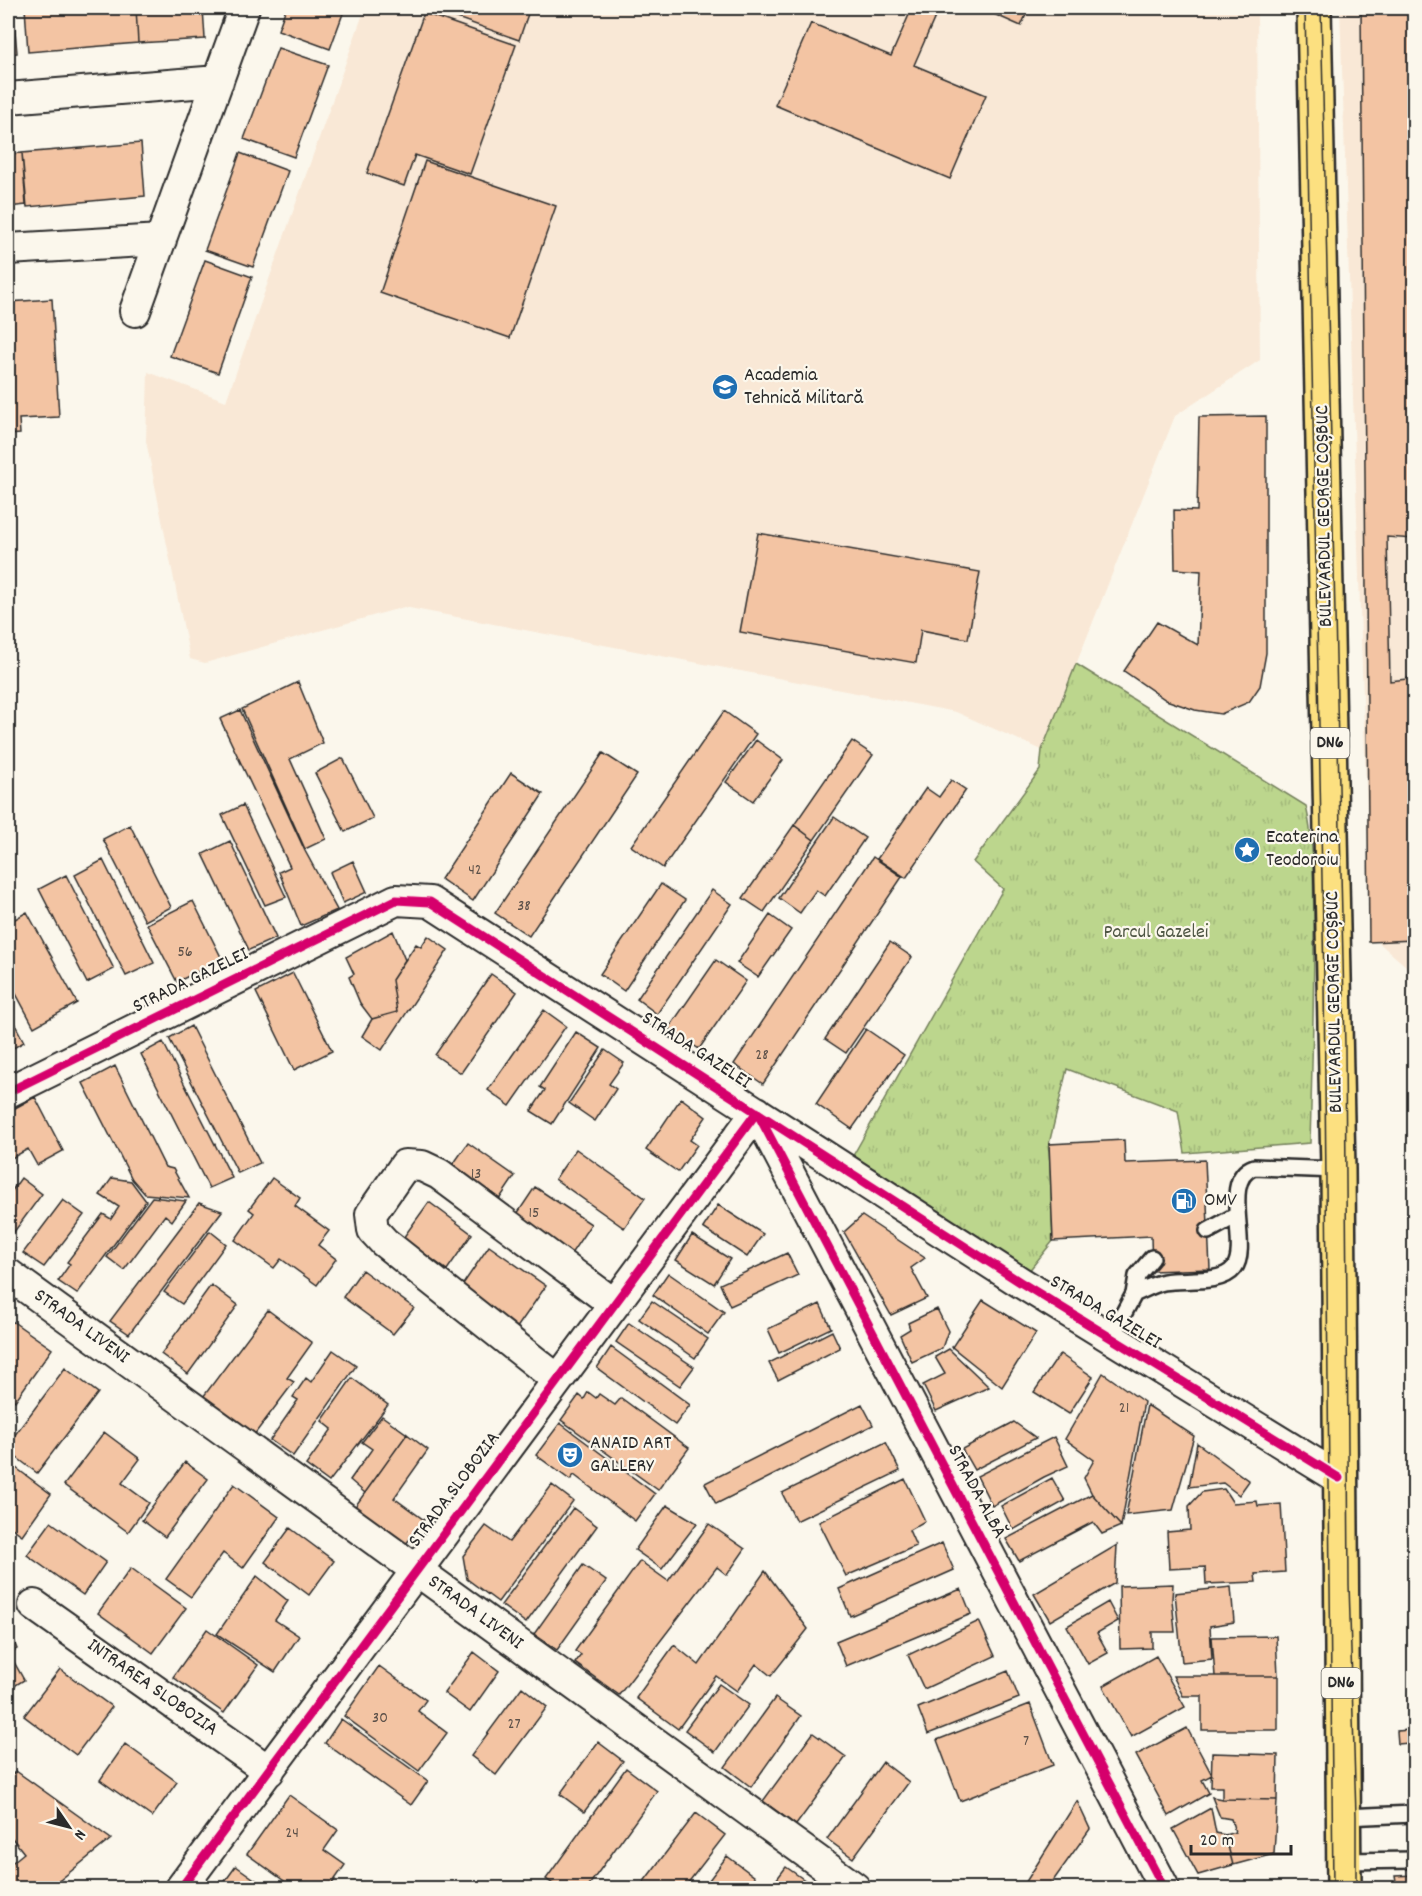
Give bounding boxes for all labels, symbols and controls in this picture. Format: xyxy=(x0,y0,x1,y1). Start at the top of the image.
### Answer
place label: Academia Tehnică Militară xyxy=(744,362,863,413)
school or university icon: Academia Tehnică Militară xyxy=(710,372,740,402)
street label: BULEVARDUL GEORGE COȘBUC xyxy=(1309,405,1341,627)
road number: DN6 xyxy=(1310,728,1350,758)
place label: Ecaterina Teodoroiu xyxy=(1266,824,1339,875)
place icon: Ecaterina Teodoroiu xyxy=(1232,835,1262,865)
house number: 42 xyxy=(468,859,482,882)
street label: BULEVARDUL GEORGE COȘBUC xyxy=(1319,891,1351,1113)
house number: 38 xyxy=(517,895,531,918)
park label: Parcul Gazelei xyxy=(1104,919,1209,947)
street label: STRADA GAZELEI xyxy=(128,941,254,1021)
house number: 56 xyxy=(177,941,193,964)
street label: STRADA GAZELEI xyxy=(636,1005,756,1097)
house number: 28 xyxy=(755,1044,769,1067)
house number: 13 xyxy=(471,1163,481,1186)
fuel station icon: OMV xyxy=(1169,1186,1199,1216)
place label: OMV xyxy=(1204,1187,1237,1215)
house number: 15 xyxy=(529,1202,539,1225)
street label: STRADA GAZELEI xyxy=(1044,1269,1166,1357)
street label: STRADA LIVENI xyxy=(27,1283,135,1371)
house number: 21 xyxy=(1119,1397,1129,1420)
street label: STRADA SLOBOZIA xyxy=(402,1426,508,1554)
place label: ANAID ART GALLERY xyxy=(590,1430,671,1481)
theatre icon: ANAID ART GALLERY xyxy=(555,1440,585,1470)
street label: STRADA ALBĂ xyxy=(940,1440,1012,1544)
street label: STRADA LIVENI xyxy=(421,1569,529,1657)
street label: INTRAREA SLOBOZIA xyxy=(81,1632,223,1744)
road number: DN6 xyxy=(1322,1668,1360,1698)
house number: 30 xyxy=(372,1707,388,1730)
house number: 27 xyxy=(507,1713,521,1736)
house number: 7 xyxy=(1023,1730,1029,1753)
north arrow xyxy=(39,1797,99,1857)
scale bar xyxy=(1191,1818,1292,1856)
house number: 24 xyxy=(285,1822,299,1845)
text: N xyxy=(67,1824,91,1844)
text: 20 m xyxy=(1200,1829,1234,1854)

